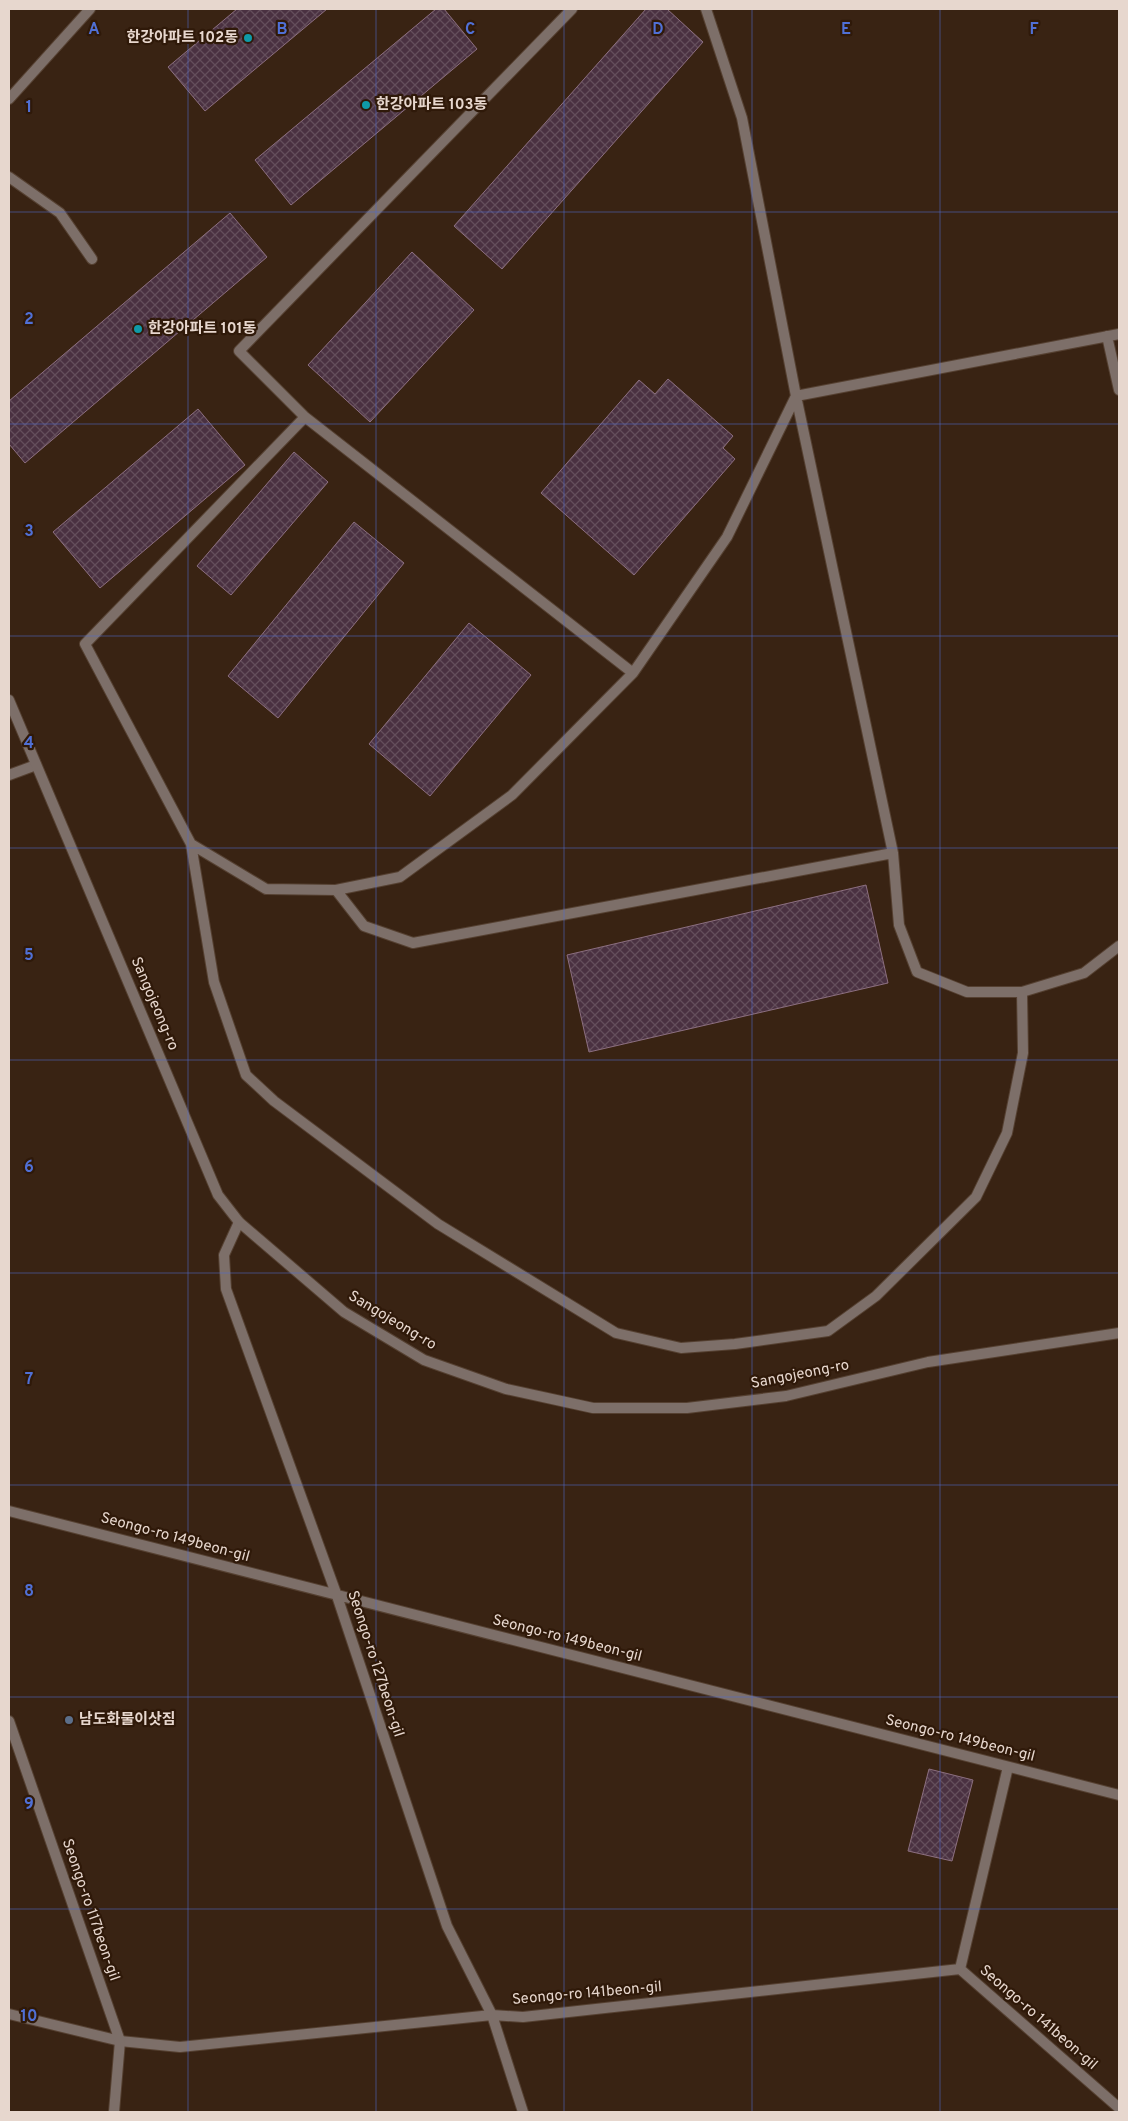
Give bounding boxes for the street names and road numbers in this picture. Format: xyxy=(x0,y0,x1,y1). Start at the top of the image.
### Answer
street label: Sangojeong-ro xyxy=(126,954,182,1054)
street label: Sangojeong-ro xyxy=(344,1287,440,1355)
street label: Sangojeong-ro xyxy=(749,1356,851,1394)
street label: Seongo-ro 149beon-gil xyxy=(98,1509,252,1567)
street label: Seongo-ro 127beon-gil xyxy=(342,1588,408,1740)
street label: Seongo-ro 149beon-gil xyxy=(490,1611,644,1667)
street label: Seongo-ro 149beon-gil xyxy=(883,1711,1037,1767)
street label: Seongo-ro 117beon-gil xyxy=(57,1836,123,1984)
street label: Seongo-ro 141beon-gil xyxy=(975,1962,1101,2074)
street label: Seongo-ro 141beon-gil xyxy=(511,1978,663,2010)

